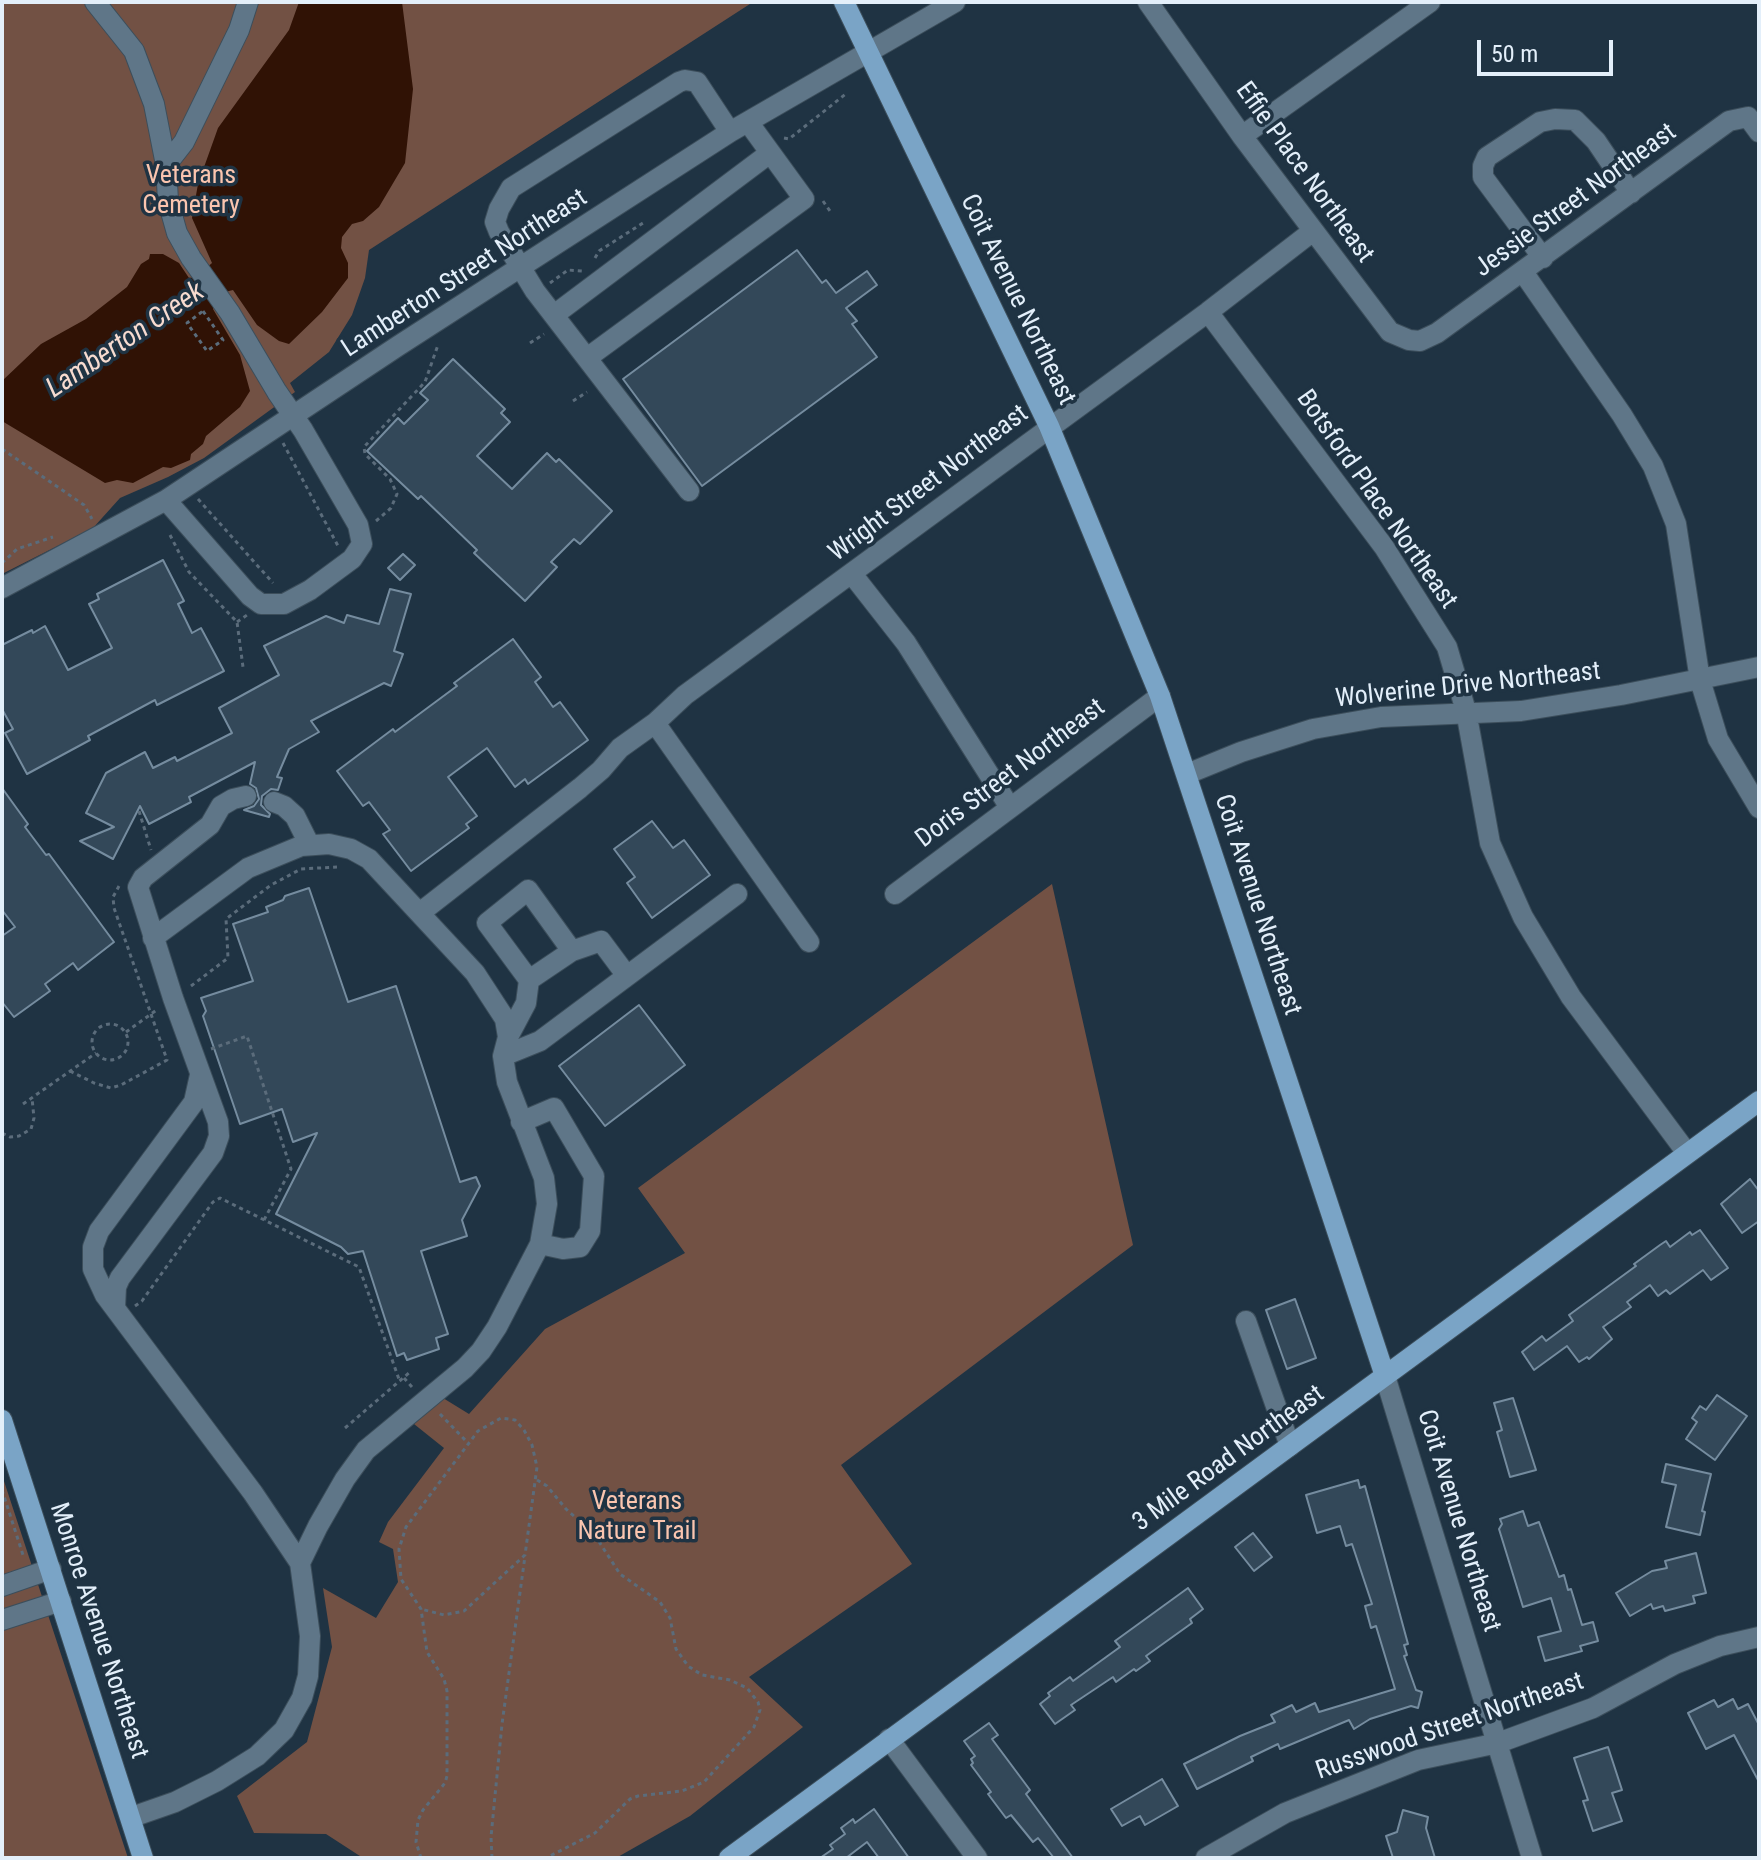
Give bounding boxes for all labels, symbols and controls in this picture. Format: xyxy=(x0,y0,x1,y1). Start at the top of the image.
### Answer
scale bar xyxy=(1481,24,1617,74)
text: 50 m xyxy=(1491,40,1538,68)
street label: Effie Place Northeast xyxy=(1228,77,1380,269)
street label: Jessie Street Northeast xyxy=(1469,117,1683,285)
park label: Veterans Cemetery xyxy=(142,160,240,222)
street label: Lamberton Street Northeast xyxy=(337,183,593,365)
street label: Coit Avenue Northeast xyxy=(952,190,1082,410)
water label: Lamberton Creek xyxy=(41,276,211,406)
street label: Botsford Place Northeast xyxy=(1289,385,1463,615)
street label: Wright Street Northeast xyxy=(823,399,1035,569)
street label: Wolverine Drive Northeast xyxy=(1334,657,1602,715)
street label: Doris Street Northeast xyxy=(910,693,1112,855)
street label: Coit Avenue Northeast xyxy=(1207,791,1307,1019)
street label: 3 Mile Road Northeast xyxy=(1127,1379,1331,1539)
street label: Coit Avenue Northeast xyxy=(1409,1406,1507,1636)
park label: Veterans Nature Trail xyxy=(577,1486,697,1548)
street label: Monroe Avenue Northeast xyxy=(42,1499,154,1763)
street label: Russwood Street Northeast xyxy=(1312,1667,1588,1787)

